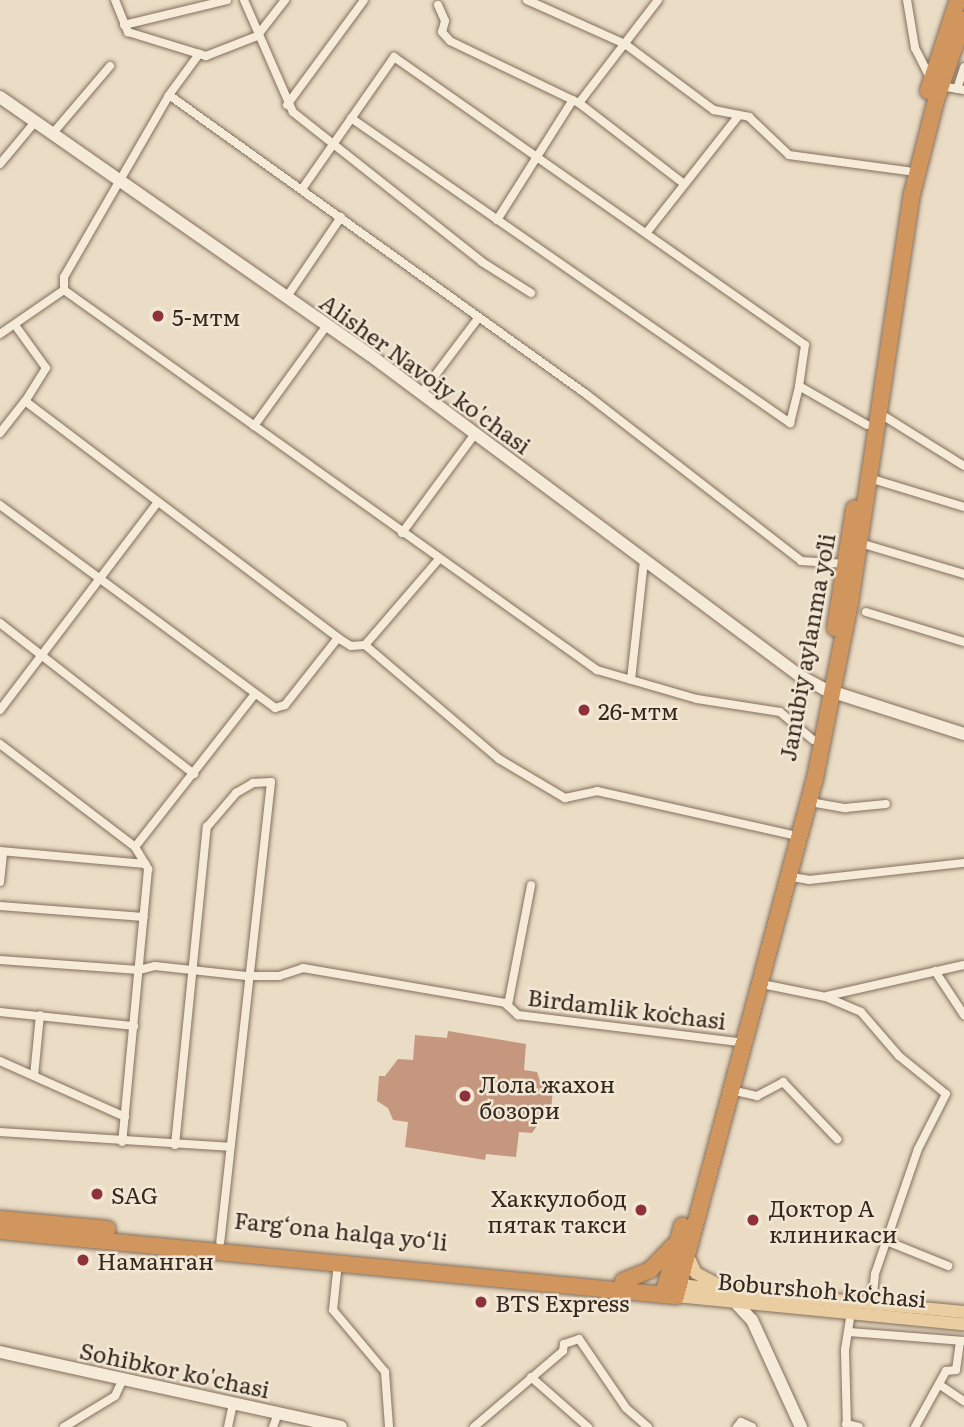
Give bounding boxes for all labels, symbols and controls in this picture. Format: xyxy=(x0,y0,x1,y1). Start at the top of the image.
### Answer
street label: Alisher Navoiy ko'chasi xyxy=(315,287,537,459)
place label: 5-мтм xyxy=(172,302,240,330)
marker: 5-мтм xyxy=(150,308,166,324)
street label: Janubiy aylanma yoʻli xyxy=(772,531,840,763)
place label: 26-мтм xyxy=(598,696,679,724)
marker: 26-мтм xyxy=(576,702,592,718)
street label: Birdamlik koʻchasi xyxy=(526,982,728,1034)
place label: Лола жахон бозори xyxy=(479,1069,615,1123)
marker: Лола жахон бозори xyxy=(457,1088,473,1104)
place label: SAG xyxy=(111,1180,158,1208)
place label: Хаккулобод пятак такси xyxy=(487,1183,627,1237)
marker: SAG xyxy=(89,1186,105,1202)
place label: Доктор А клиникаси xyxy=(769,1193,897,1247)
marker: Хаккулобод пятак такси xyxy=(633,1202,649,1218)
street label: Farg‘ona halqa yo‘li xyxy=(233,1205,449,1255)
marker: Доктор А клиникаси xyxy=(743,1210,763,1230)
place label: Наманган xyxy=(97,1246,214,1274)
marker: Наманган xyxy=(75,1252,91,1268)
street label: Boburshoh koʻchasi xyxy=(716,1266,928,1312)
place label: BTS Express xyxy=(495,1288,629,1316)
marker: BTS Express xyxy=(473,1294,489,1310)
street label: Sohibkor ko'chasi xyxy=(78,1335,272,1403)

